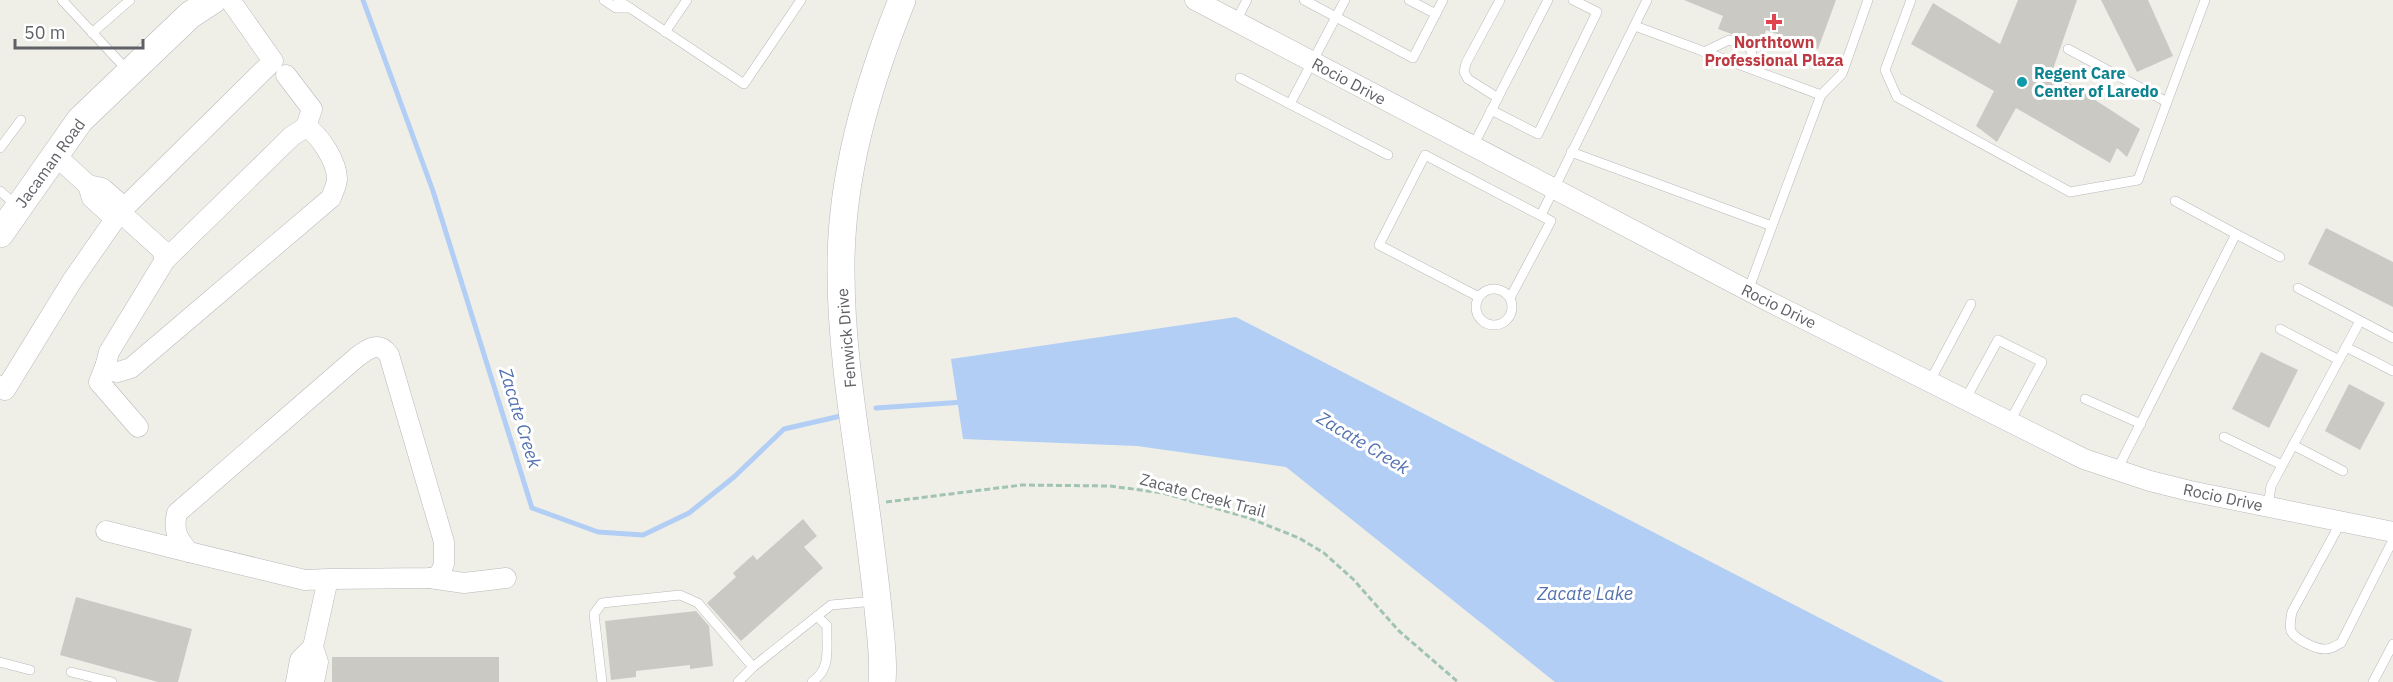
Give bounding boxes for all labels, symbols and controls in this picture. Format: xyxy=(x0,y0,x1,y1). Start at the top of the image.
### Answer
scale bar xyxy=(15,12,142,50)
marker: Northtown Professional Plaza xyxy=(1765,13,1783,31)
text: 50 m xyxy=(24,21,66,44)
place label: Northtown Professional Plaza xyxy=(1704,32,1844,70)
street label: Rocio Drive xyxy=(1309,53,1390,109)
place label: Regent Care Center of Laredo xyxy=(2034,63,2159,101)
marker: Regent Care Center of Laredo xyxy=(2015,75,2029,89)
street label: Jacaman Road xyxy=(11,114,89,212)
street label: Rocio Drive xyxy=(1738,279,1820,333)
street label: Fenwick Drive xyxy=(832,287,860,389)
water label: Zacate Creek xyxy=(494,364,547,471)
water label: Zacate Creek xyxy=(1312,406,1414,479)
street label: Zacate Creek Trail xyxy=(1138,469,1268,521)
street label: Rocio Drive xyxy=(2181,479,2265,515)
water label: Zacate Lake xyxy=(1536,582,1633,605)

